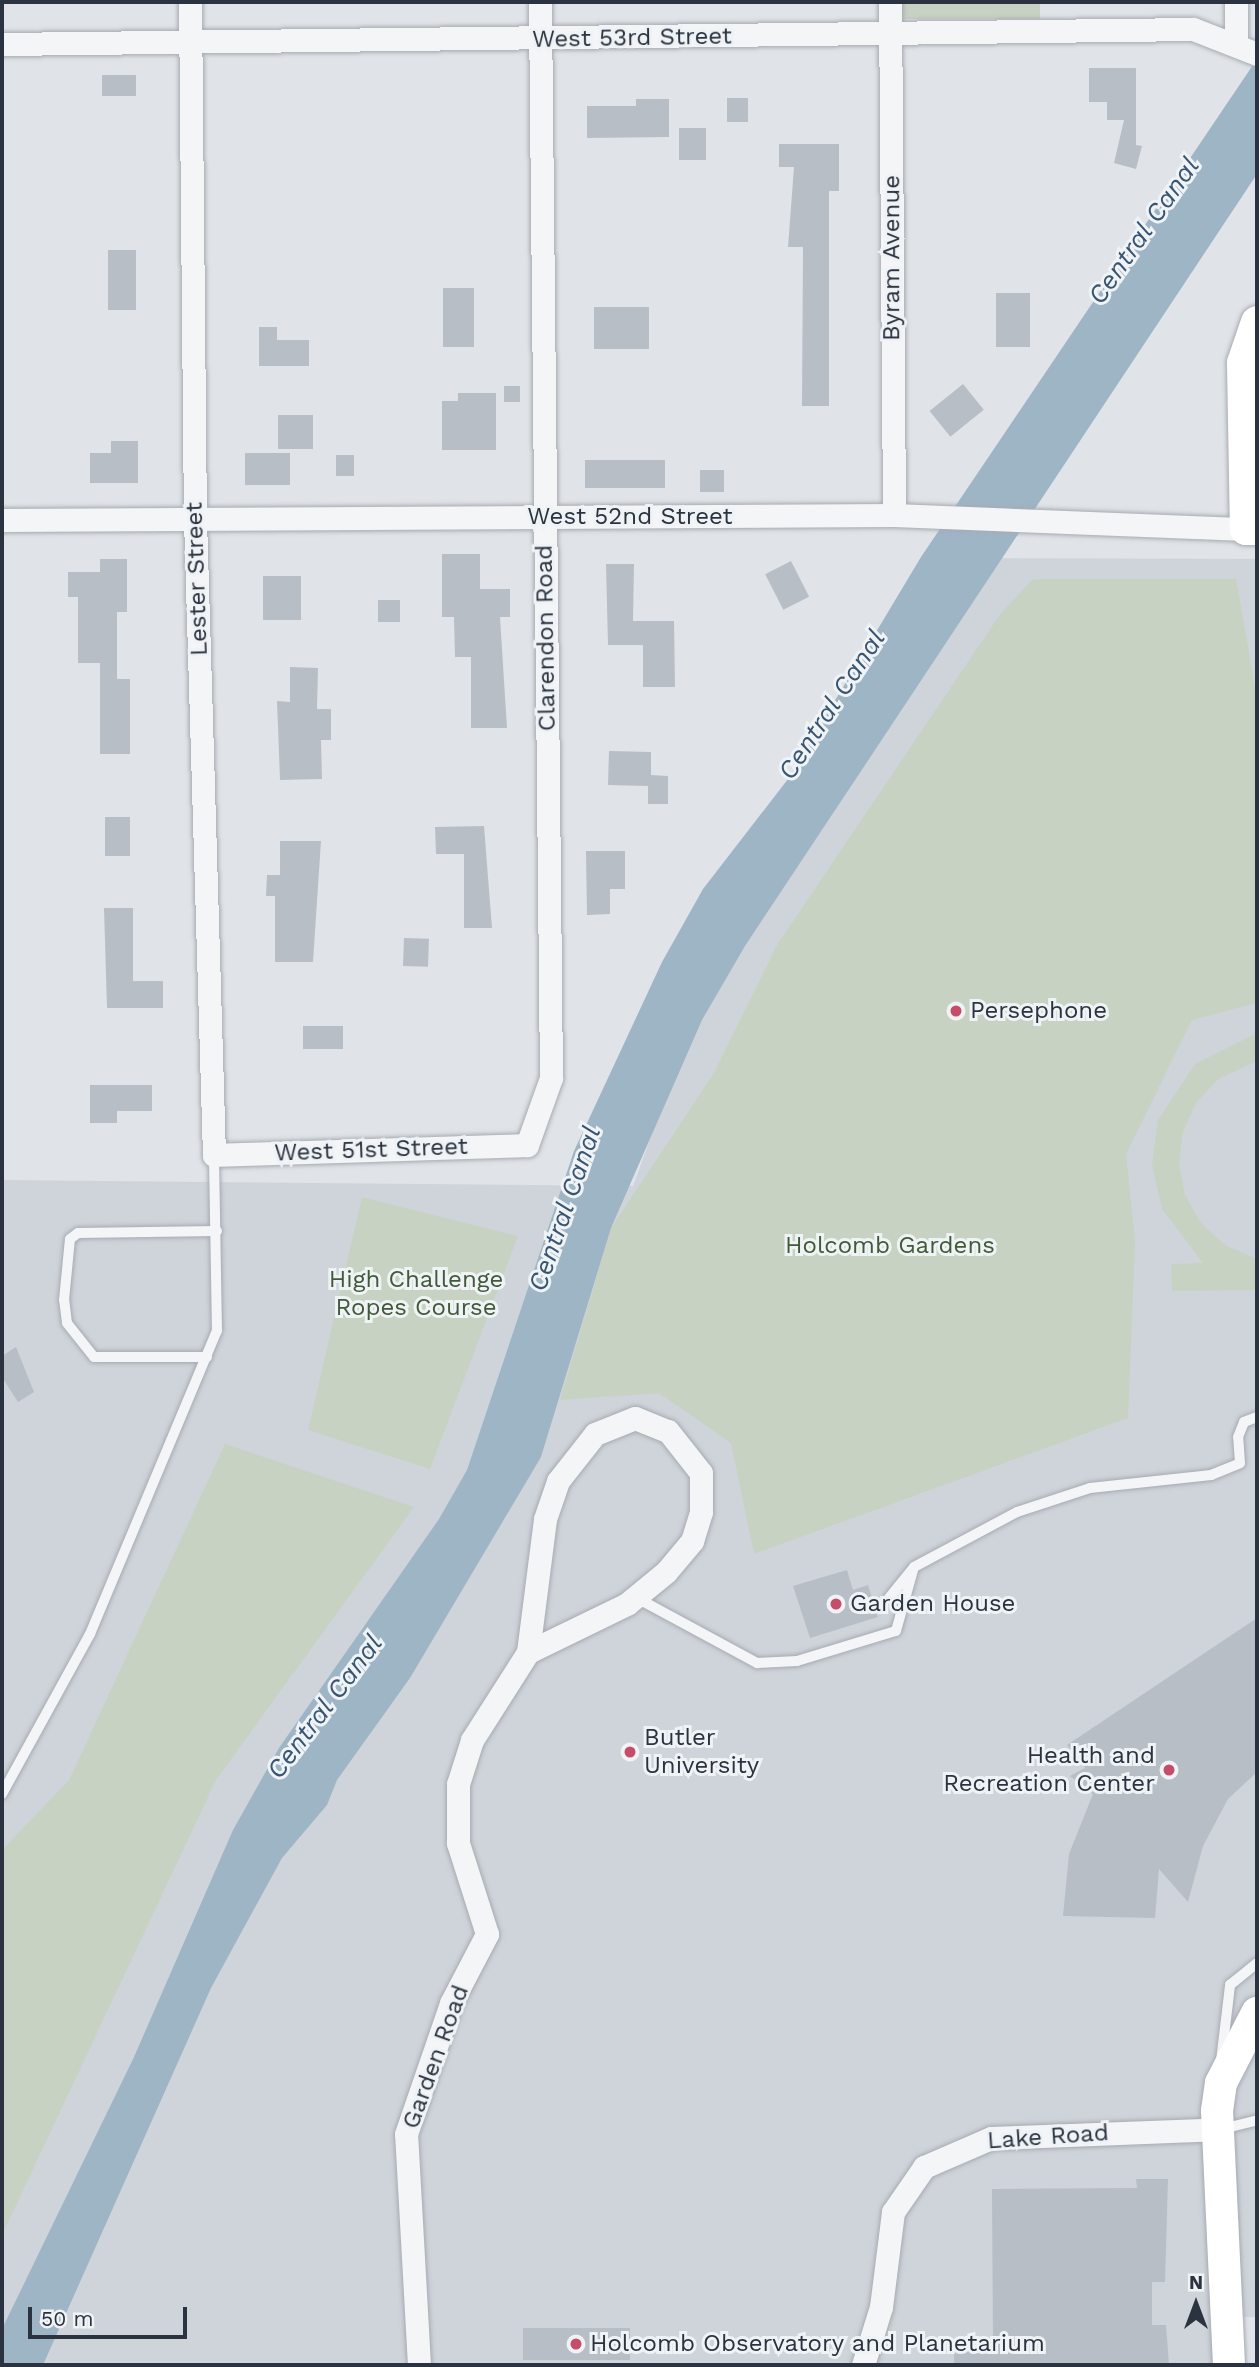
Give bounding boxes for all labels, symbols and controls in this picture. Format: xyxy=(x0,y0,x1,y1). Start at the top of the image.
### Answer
street label: West 53rd Street xyxy=(532,22,732,54)
water label: Central Canal xyxy=(1082,151,1206,311)
street label: Byram Avenue xyxy=(878,174,906,342)
street label: Lester Street xyxy=(180,501,214,657)
street label: West 52nd Street xyxy=(527,503,733,531)
street label: Clarendon Road xyxy=(530,544,562,732)
water label: Central Canal xyxy=(772,624,892,786)
place label: Persephone xyxy=(970,997,1107,1025)
marker: Persephone xyxy=(948,1003,964,1019)
water label: Central Canal xyxy=(522,1122,608,1296)
street label: West 51st Street xyxy=(274,1132,468,1168)
park label: Holcomb Gardens xyxy=(785,1232,995,1260)
park label: High Challenge Ropes Course xyxy=(329,1266,503,1322)
place label: Garden House xyxy=(850,1590,1015,1618)
marker: Garden House xyxy=(828,1596,844,1612)
water label: Central Canal xyxy=(260,1628,390,1786)
place label: Butler University xyxy=(644,1724,759,1780)
place label: Health and Recreation Center xyxy=(943,1742,1155,1798)
marker: Butler University xyxy=(622,1744,638,1760)
marker: Health and Recreation Center xyxy=(1161,1762,1177,1778)
street label: Garden Road xyxy=(397,1981,475,2133)
street label: Lake Road xyxy=(986,2118,1110,2156)
north arrow xyxy=(1161,2269,1231,2339)
text: N xyxy=(1189,2271,1203,2294)
scale bar xyxy=(32,2294,191,2338)
text: 50 m xyxy=(41,2306,93,2331)
place label: Holcomb Observatory and Planetarium xyxy=(590,2330,1045,2358)
marker: Holcomb Observatory and Planetarium xyxy=(568,2336,584,2352)

